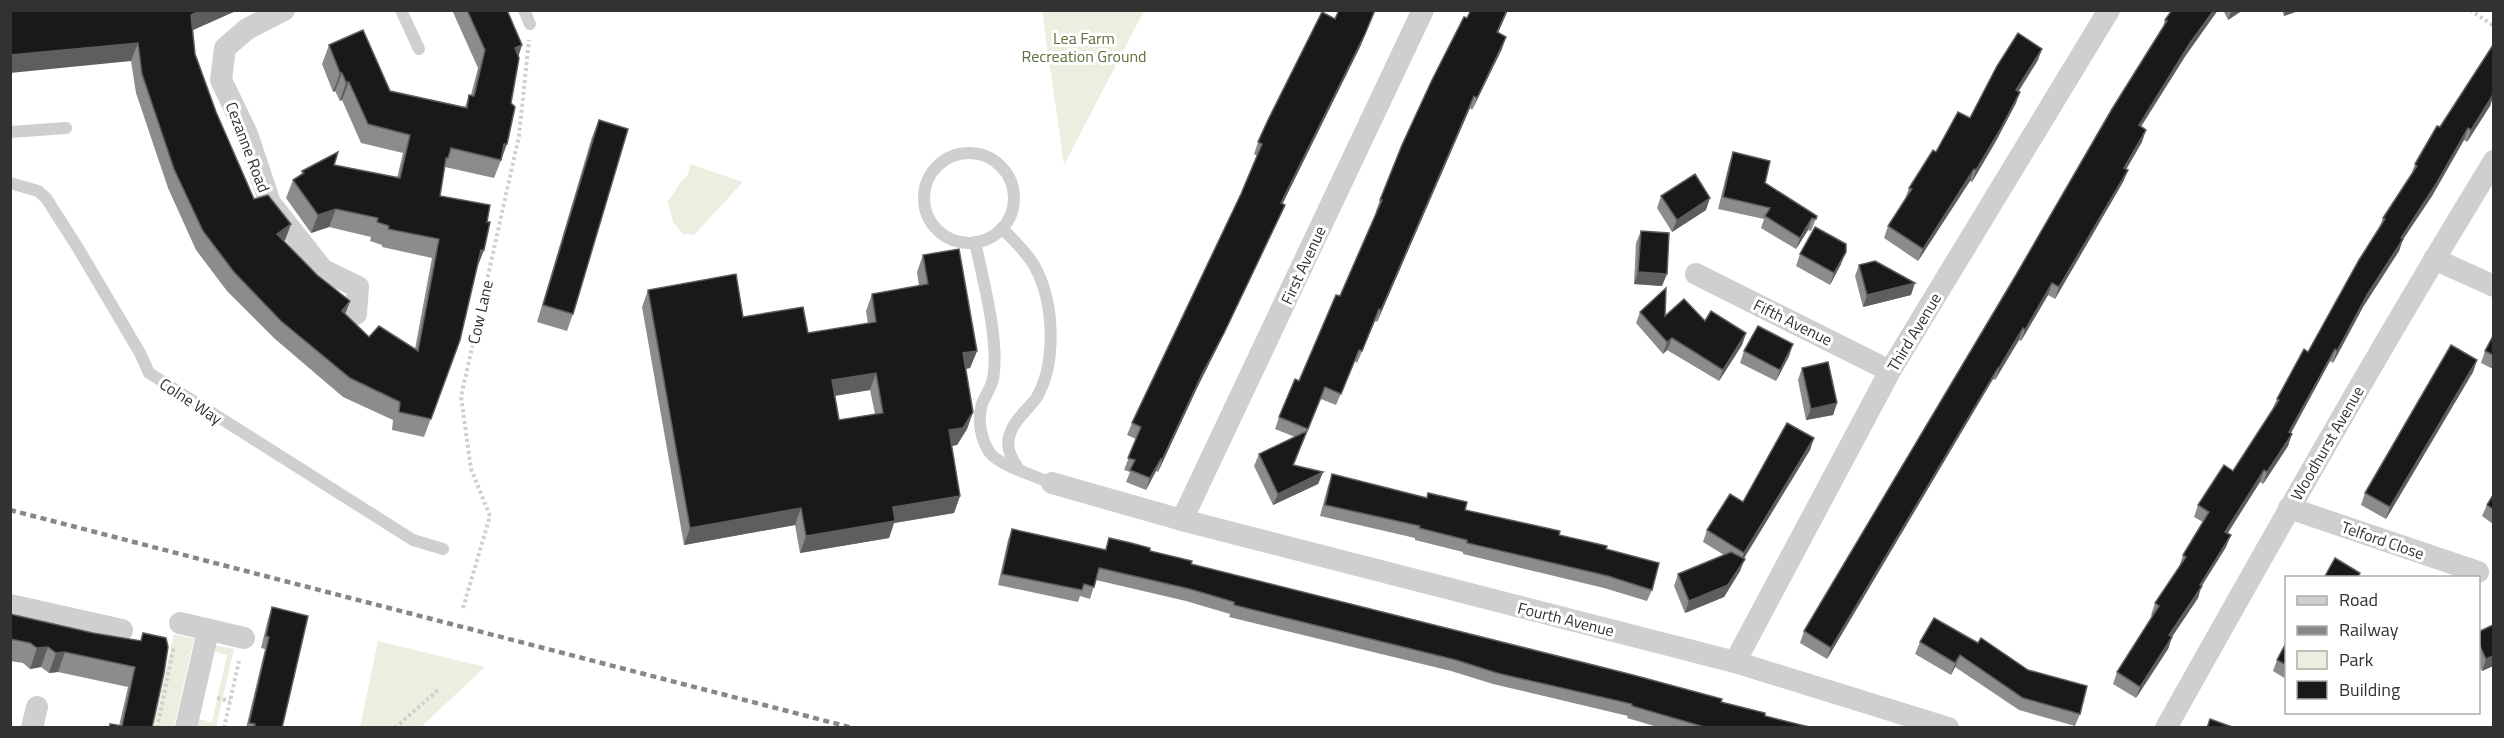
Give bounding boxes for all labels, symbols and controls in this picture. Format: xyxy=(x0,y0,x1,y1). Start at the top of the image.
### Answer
park label: Lea Farm Recreation Ground xyxy=(1021,26,1147,68)
street label: Cezanne Road xyxy=(220,98,276,196)
street label: First Avenue xyxy=(1274,222,1332,308)
street label: Cow Lane xyxy=(461,278,499,346)
street label: Third Avenue xyxy=(1881,288,1947,376)
street label: Fifth Avenue xyxy=(1750,293,1836,351)
street label: Colne Way xyxy=(155,372,227,430)
street label: Woodhurst Avenue xyxy=(2284,381,2370,505)
street label: Telford Close xyxy=(2338,515,2428,565)
legend xyxy=(2285,576,2480,714)
text: Road xyxy=(2339,586,2378,613)
street label: Fourth Avenue xyxy=(1515,595,1617,643)
text: Railway xyxy=(2339,616,2399,643)
text: Park xyxy=(2339,646,2374,673)
text: Building xyxy=(2339,676,2400,703)

